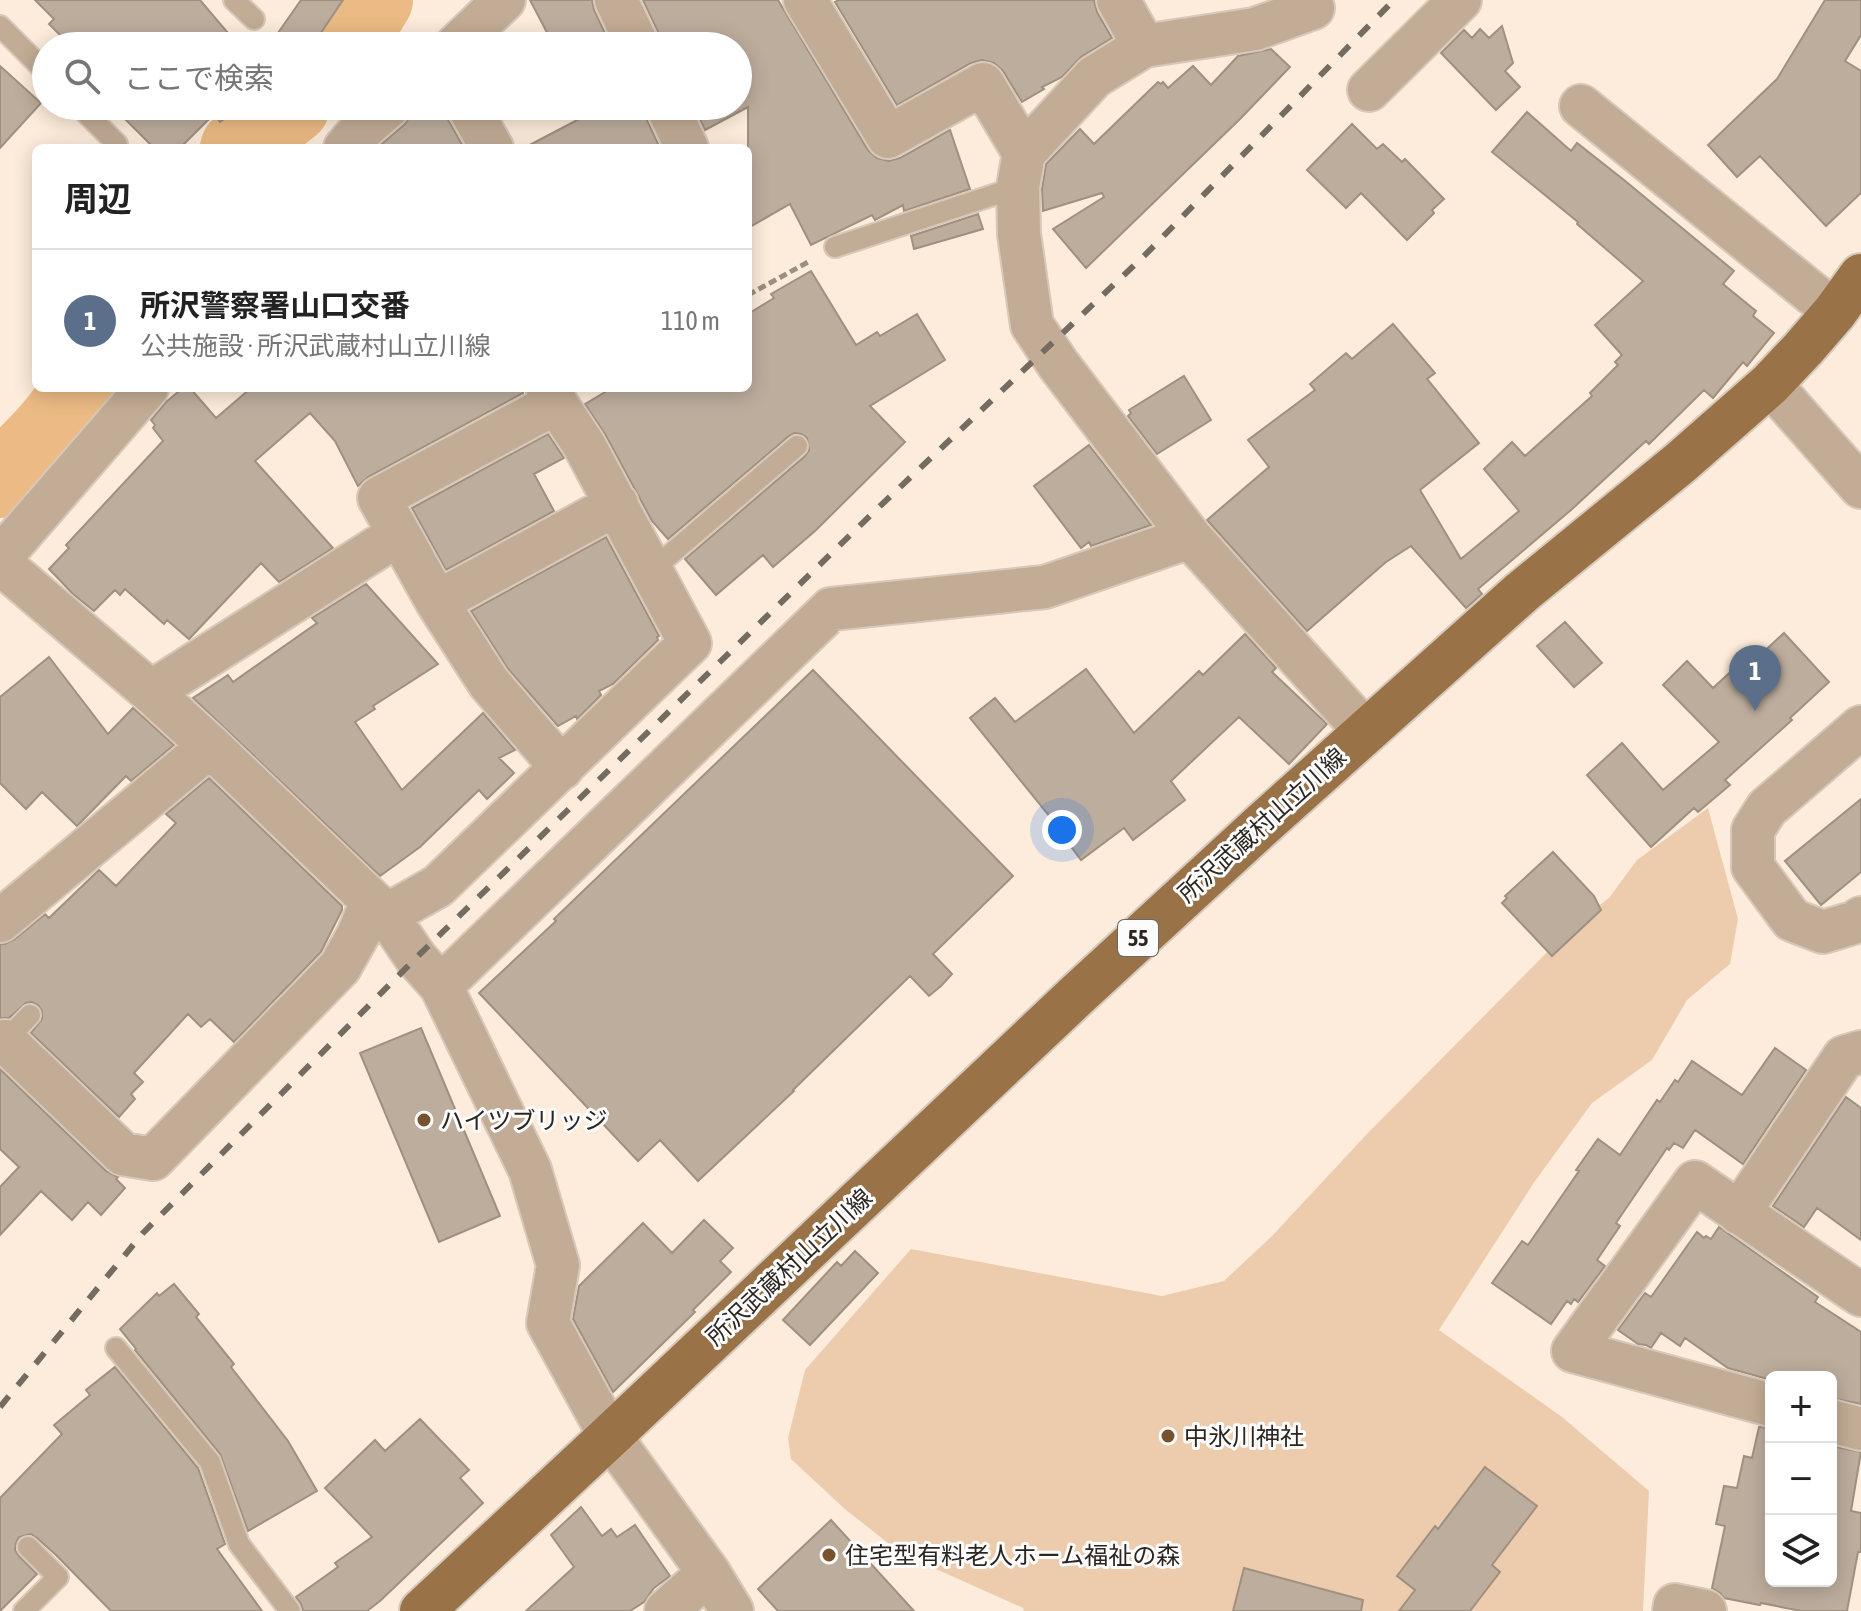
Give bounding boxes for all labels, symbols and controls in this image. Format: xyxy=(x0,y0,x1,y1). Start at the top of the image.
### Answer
search box xyxy=(32,32,752,120)
icon: search xyxy=(60,54,104,98)
text: ここで検索 xyxy=(124,61,274,95)
text: 周辺 xyxy=(64,179,132,218)
text: 所沢警察署山口交番 xyxy=(140,288,410,322)
text: 1 xyxy=(84,306,96,336)
text: 110 m xyxy=(661,306,720,336)
text: 公共施設 · 所沢武蔵村山立川線 xyxy=(140,331,491,361)
pin: 1 xyxy=(1729,645,1781,711)
street label: 所沢武蔵村山立川線 xyxy=(1173,743,1351,907)
your location xyxy=(1042,810,1082,850)
road number: 55 xyxy=(1118,920,1158,956)
place label: ハイツブリッジ xyxy=(440,1107,608,1134)
marker: ハイツブリッジ xyxy=(415,1111,433,1129)
street label: 所沢武蔵村山立川線 xyxy=(701,1183,877,1351)
map controls xyxy=(1765,1371,1837,1587)
button: + xyxy=(1765,1371,1837,1443)
place label: 中氷川神社 xyxy=(1184,1423,1304,1450)
marker: 中氷川神社 xyxy=(1159,1427,1177,1445)
button: − xyxy=(1765,1443,1837,1515)
button: layers xyxy=(1765,1515,1837,1587)
place label: 住宅型有料老人ホーム福祉の森 xyxy=(845,1542,1180,1569)
marker: 住宅型有料老人ホーム福祉の森 xyxy=(820,1546,838,1564)

